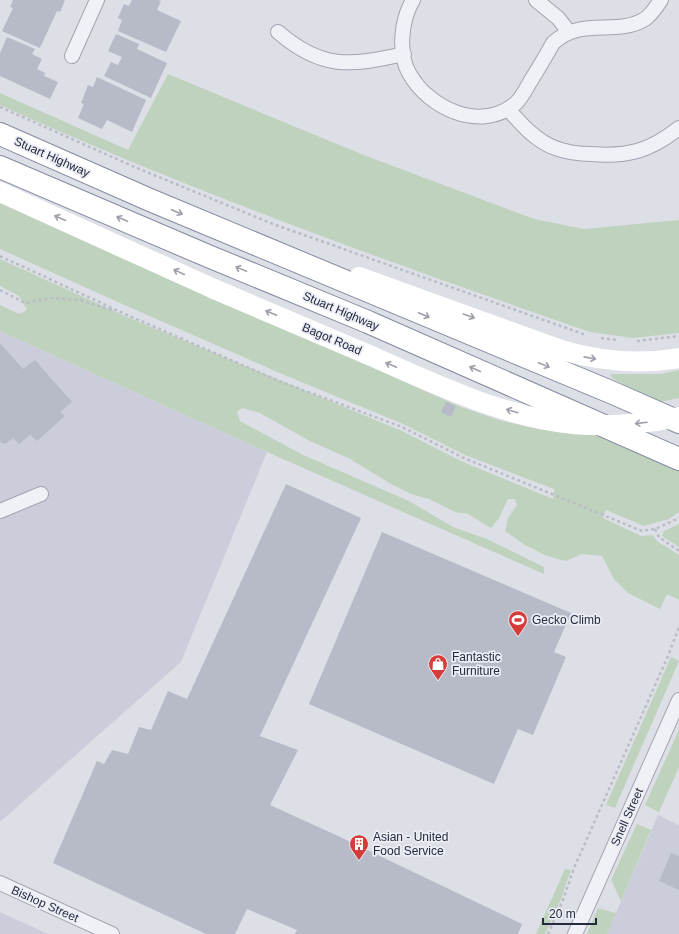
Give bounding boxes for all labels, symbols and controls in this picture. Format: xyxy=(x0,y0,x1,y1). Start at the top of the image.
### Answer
street label: Stuart Highway xyxy=(12,134,92,180)
one-way arrow xyxy=(170,208,182,216)
one-way arrow xyxy=(55,214,67,222)
one-way arrow xyxy=(116,215,128,222)
one-way arrow xyxy=(236,265,248,273)
one-way arrow xyxy=(173,268,185,275)
street label: Stuart Highway xyxy=(301,289,381,333)
one-way arrow xyxy=(266,309,278,317)
one-way arrow xyxy=(418,312,430,319)
one-way arrow xyxy=(463,313,475,321)
street label: Bagot Road xyxy=(300,320,364,358)
one-way arrow xyxy=(583,354,596,362)
one-way arrow xyxy=(385,361,397,368)
one-way arrow xyxy=(538,361,550,369)
one-way arrow xyxy=(469,365,481,372)
one-way arrow xyxy=(506,407,519,414)
one-way arrow xyxy=(634,420,647,427)
sports icon: Gecko Climb xyxy=(507,609,529,637)
place label: Gecko Climb xyxy=(532,613,601,627)
place label: Fantastic Furniture xyxy=(452,650,501,678)
shop icon: Fantastic Furniture xyxy=(427,653,449,681)
street label: Snell Street xyxy=(608,785,646,848)
place label: Asian - United Food Service xyxy=(373,830,448,858)
building icon: Asian - United Food Service xyxy=(348,833,370,861)
street label: Bishop Street xyxy=(9,883,81,925)
scale bar xyxy=(543,900,596,926)
text: 20 m xyxy=(549,907,576,921)

